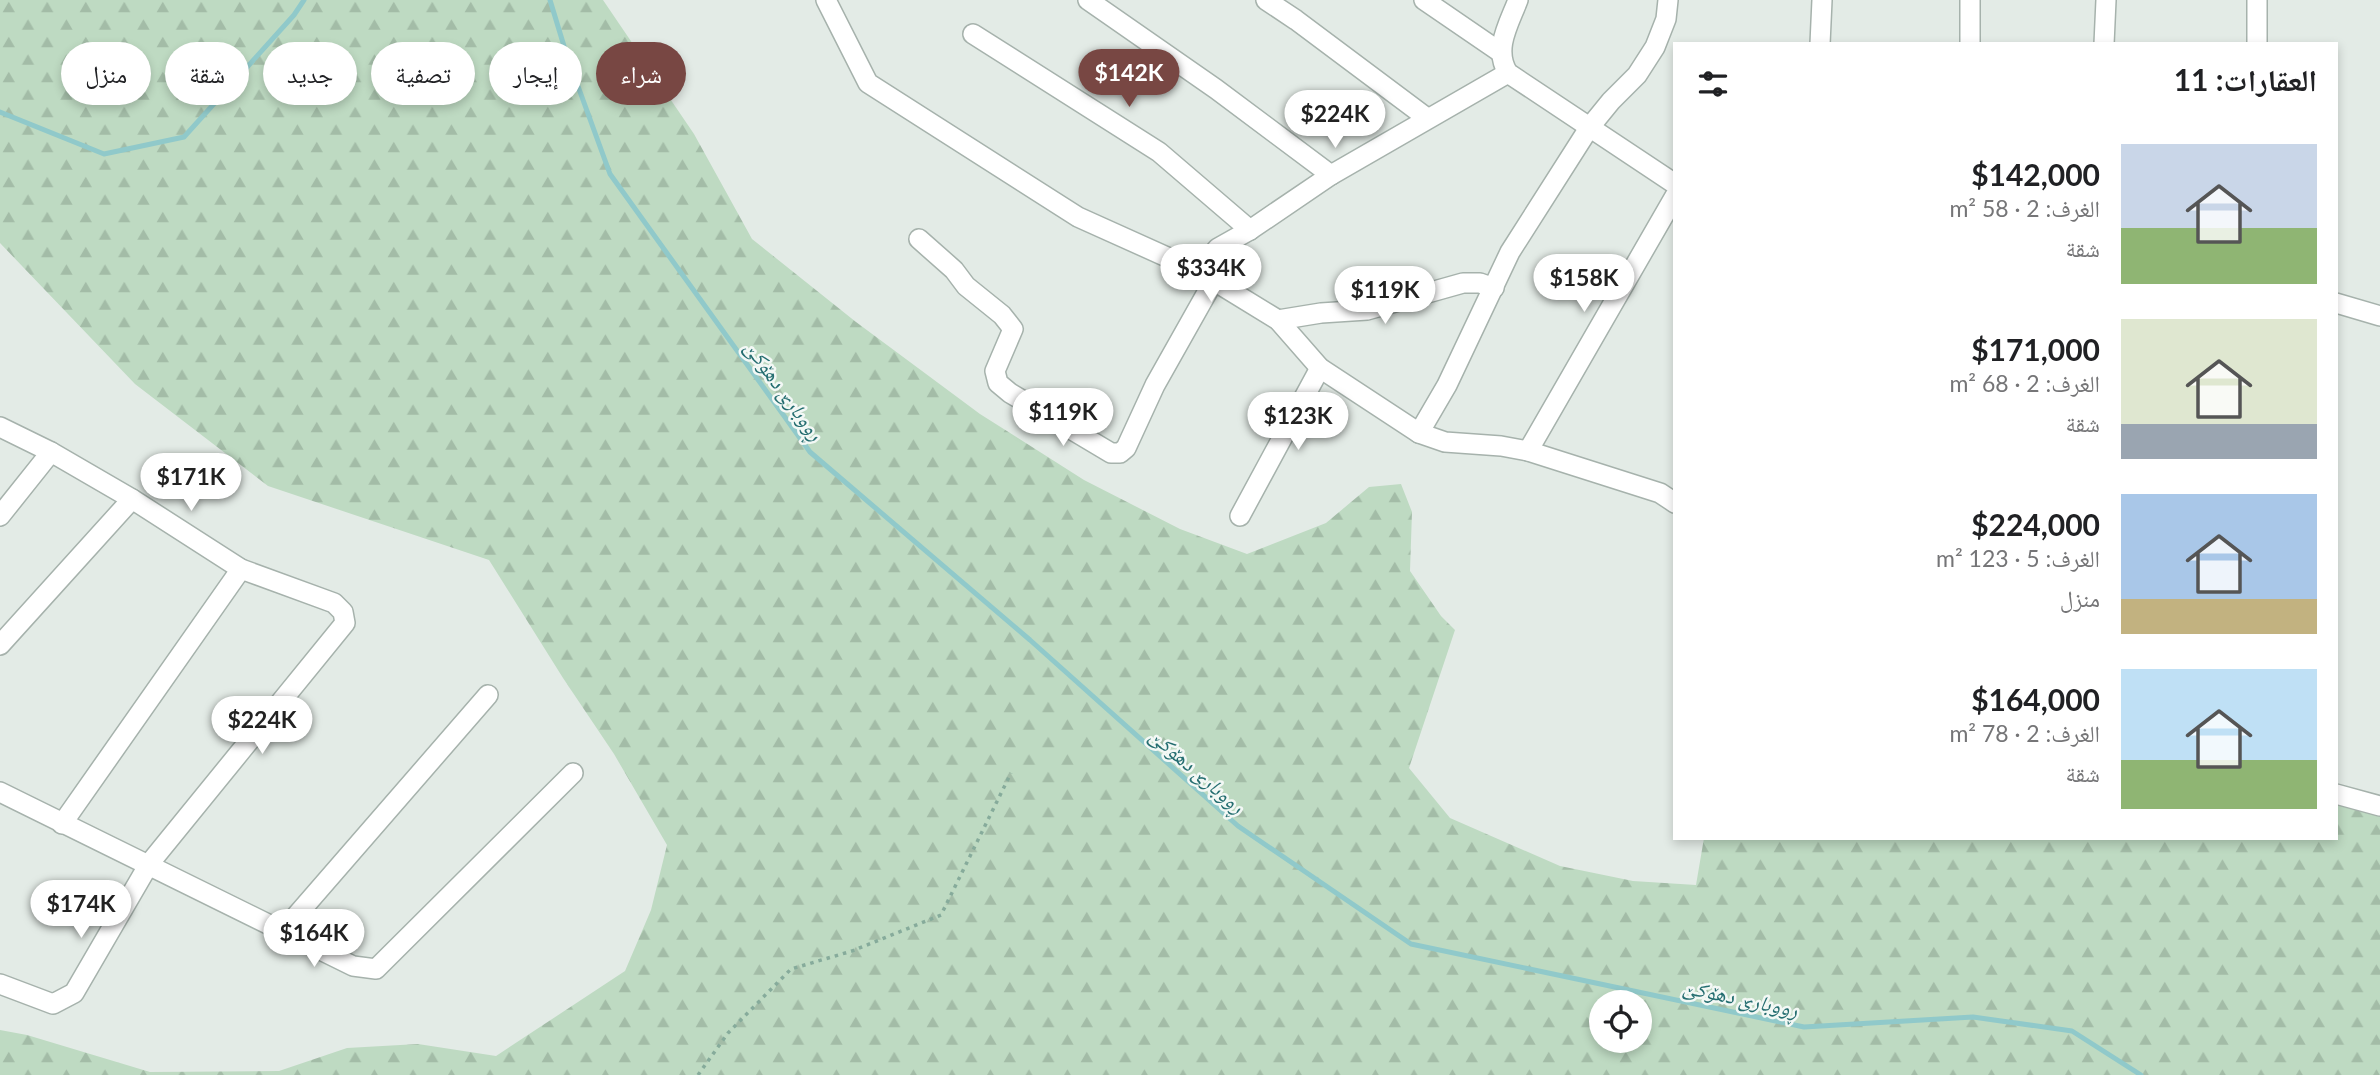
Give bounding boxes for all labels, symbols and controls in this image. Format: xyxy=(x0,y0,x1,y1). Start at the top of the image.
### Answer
chip: منزل xyxy=(61,42,151,105)
chip: شقة xyxy=(165,42,249,105)
chip: جديد xyxy=(263,42,357,105)
chip: تصفية xyxy=(371,42,475,105)
chip: إيجار xyxy=(489,42,582,105)
chip: شراء xyxy=(596,42,686,105)
pin: $142K xyxy=(1080,50,1178,109)
text: $142K xyxy=(1094,58,1164,86)
text: العقارات: 11 xyxy=(2174,61,2317,97)
icon: filters xyxy=(1694,65,1732,103)
pin: $224K xyxy=(1286,90,1384,150)
text: $224K xyxy=(1300,99,1370,127)
text: $142,000 xyxy=(1971,156,2100,192)
icon: home xyxy=(2177,172,2261,256)
text: الغرف: 2 · 58 m² xyxy=(1949,194,2100,222)
text: شقة xyxy=(2066,234,2100,262)
pin: $334K xyxy=(1162,244,1260,304)
text: $334K xyxy=(1176,253,1246,281)
pin: $158K xyxy=(1535,254,1633,314)
text: $158K xyxy=(1549,263,1619,291)
pin: $119K xyxy=(1336,266,1434,326)
text: $119K xyxy=(1350,275,1420,303)
text: $171,000 xyxy=(1971,331,2100,367)
water label: ڕووبارێ دهۆكێ xyxy=(736,335,830,448)
icon: home xyxy=(2177,347,2261,431)
text: الغرف: 2 · 68 m² xyxy=(1949,369,2100,397)
pin: $119K xyxy=(1014,388,1112,448)
pin: $123K xyxy=(1249,392,1347,452)
text: $119K xyxy=(1028,397,1098,425)
text: $123K xyxy=(1263,401,1333,429)
text: شقة xyxy=(2066,409,2100,437)
pin: $171K xyxy=(142,454,240,513)
text: $171K xyxy=(156,462,226,490)
text: $224,000 xyxy=(1971,506,2100,542)
icon: home xyxy=(2177,522,2261,606)
text: الغرف: 5 · 123 m² xyxy=(1936,544,2100,572)
text: منزل xyxy=(2060,584,2100,612)
text: $164,000 xyxy=(1971,681,2100,717)
pin: $224K xyxy=(213,696,311,756)
icon: home xyxy=(2177,697,2261,781)
text: $224K xyxy=(227,705,297,733)
text: الغرف: 2 · 78 m² xyxy=(1949,719,2100,747)
water label: ڕووبارێ دهۆكێ xyxy=(1142,722,1250,822)
text: شقة xyxy=(2066,759,2100,787)
pin: $174K xyxy=(32,880,130,940)
text: $174K xyxy=(46,889,116,917)
pin: $164K xyxy=(265,909,363,969)
text: $164K xyxy=(279,918,349,946)
water label: ڕووبارێ دهۆكێ xyxy=(1680,973,1801,1027)
map controls xyxy=(1589,990,1652,1053)
button: locate xyxy=(1589,990,1652,1053)

